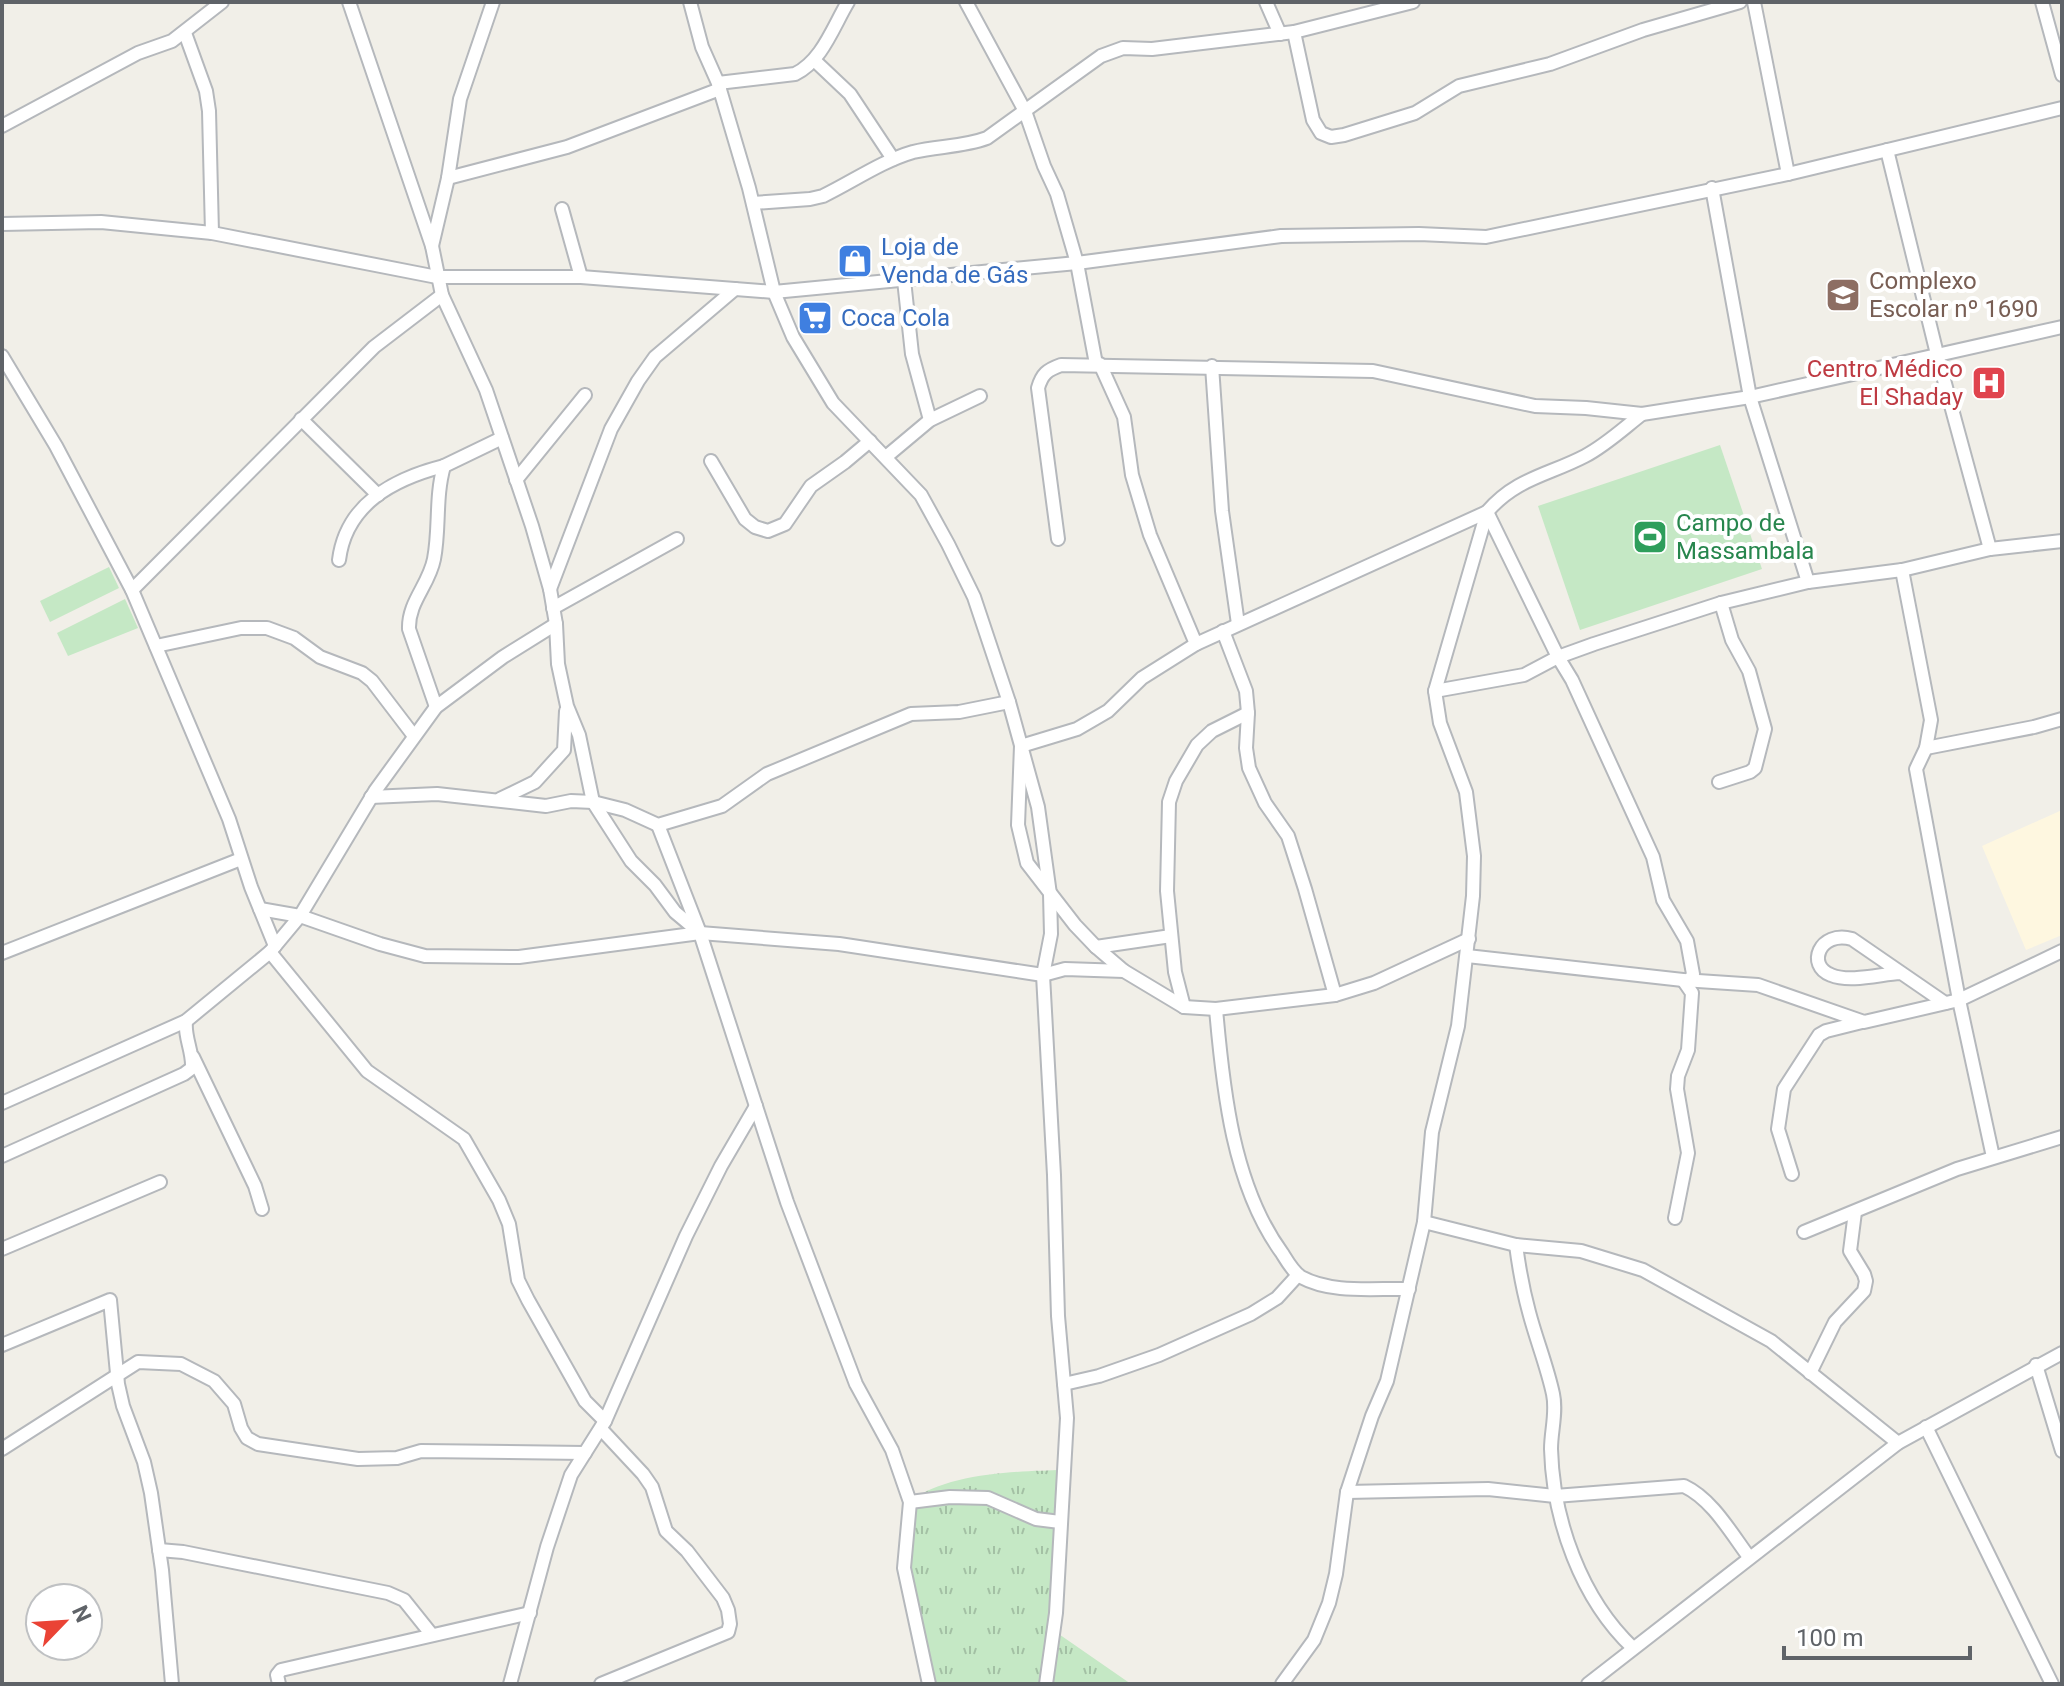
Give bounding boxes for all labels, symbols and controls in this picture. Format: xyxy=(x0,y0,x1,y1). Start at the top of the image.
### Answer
place label: Loja de Venda de Gás xyxy=(881,233,1028,289)
shop icon: Loja de Venda de Gás xyxy=(836,242,874,280)
place label: Complexo Escolar nº 1690 xyxy=(1869,267,2038,323)
school or university icon: Complexo Escolar nº 1690 xyxy=(1824,276,1862,314)
supermarket icon: Coca Cola xyxy=(796,299,834,337)
place label: Coca Cola xyxy=(841,304,950,332)
place label: Centro Médico El Shaday xyxy=(1807,355,1964,411)
hospital icon: Centro Médico El Shaday xyxy=(1970,364,2008,402)
place label: Campo de Massambala xyxy=(1676,509,1814,565)
sports icon: Campo de Massambala xyxy=(1631,518,1669,556)
north arrow xyxy=(24,1582,104,1662)
text: N xyxy=(67,1601,96,1626)
scale bar xyxy=(1784,1610,1970,1660)
text: 100 m xyxy=(1796,1624,1863,1652)

